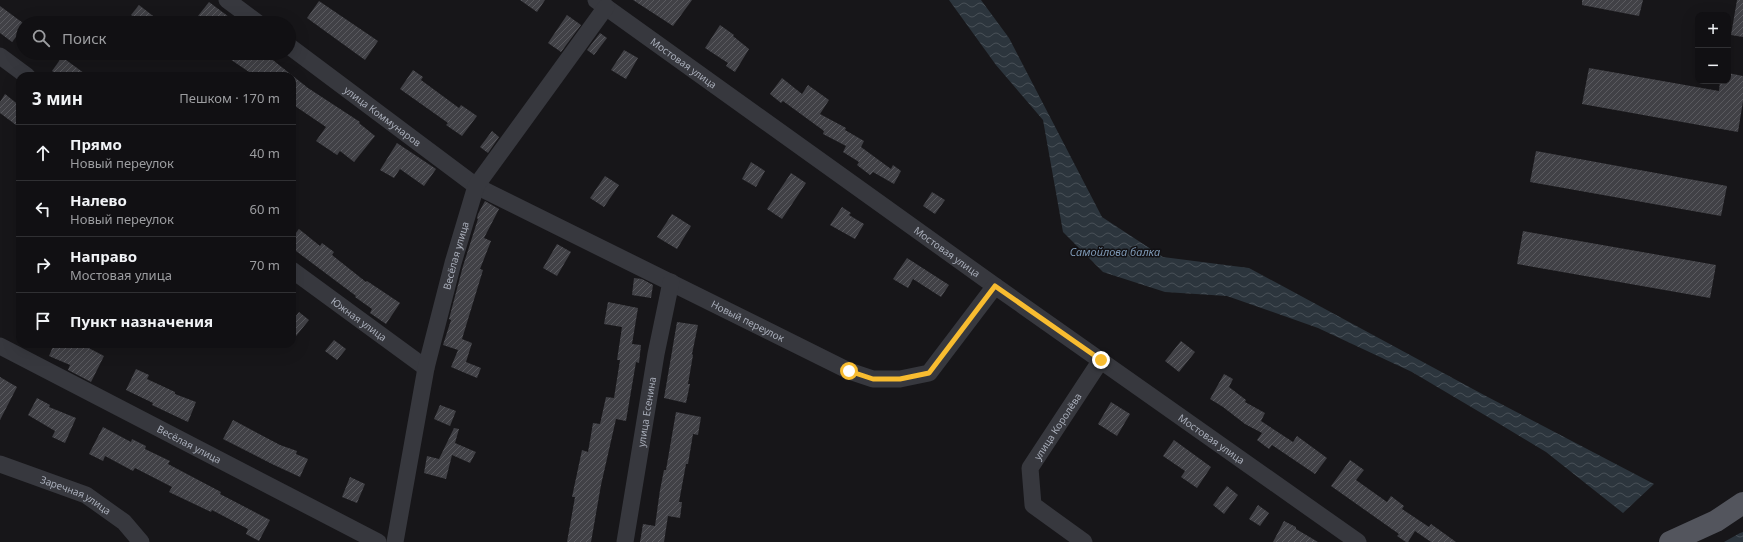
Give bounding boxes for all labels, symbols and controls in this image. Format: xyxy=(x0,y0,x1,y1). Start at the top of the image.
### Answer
map controls xyxy=(1695,12,1731,84)
button: + xyxy=(1695,12,1731,48)
search box xyxy=(16,16,296,60)
icon: search xyxy=(30,27,52,49)
text: Поиск xyxy=(62,28,107,48)
street label: Мостовая улица xyxy=(648,34,720,91)
button: − xyxy=(1695,48,1731,84)
street label: улица Коммунаров xyxy=(341,83,424,150)
text: 3 мин xyxy=(32,87,83,110)
text: Пешком · 170 m xyxy=(179,89,280,107)
text: Прямо xyxy=(70,134,122,154)
icon: ahead xyxy=(32,142,54,164)
text: 40 m xyxy=(250,144,280,162)
text: Новый переулок xyxy=(70,154,174,172)
text: Налево xyxy=(70,190,127,210)
icon: left xyxy=(32,198,54,220)
text: 60 m xyxy=(250,200,280,218)
text: Новый переулок xyxy=(70,210,174,228)
street label: Весёлая улица xyxy=(439,220,472,291)
street label: Мостовая улица xyxy=(911,223,983,280)
water label: Самойлова балка xyxy=(1070,244,1160,259)
text: Направо xyxy=(70,246,137,266)
icon: right xyxy=(32,254,54,276)
text: 70 m xyxy=(250,256,280,274)
text: Мостовая улица xyxy=(70,266,172,284)
street label: Южная улица xyxy=(328,294,390,344)
street label: Новый переулок xyxy=(709,297,787,345)
icon: arrive xyxy=(32,310,54,332)
text: Пункт назначения xyxy=(70,311,213,331)
route end xyxy=(1092,351,1110,369)
route start xyxy=(840,362,858,380)
street label: улица Есенина xyxy=(634,376,659,448)
street label: улица Королёва xyxy=(1030,390,1085,463)
street label: Мостовая улица xyxy=(1176,410,1248,467)
street label: Весёлая улица xyxy=(155,422,224,467)
street label: Заречная улица xyxy=(38,472,114,518)

